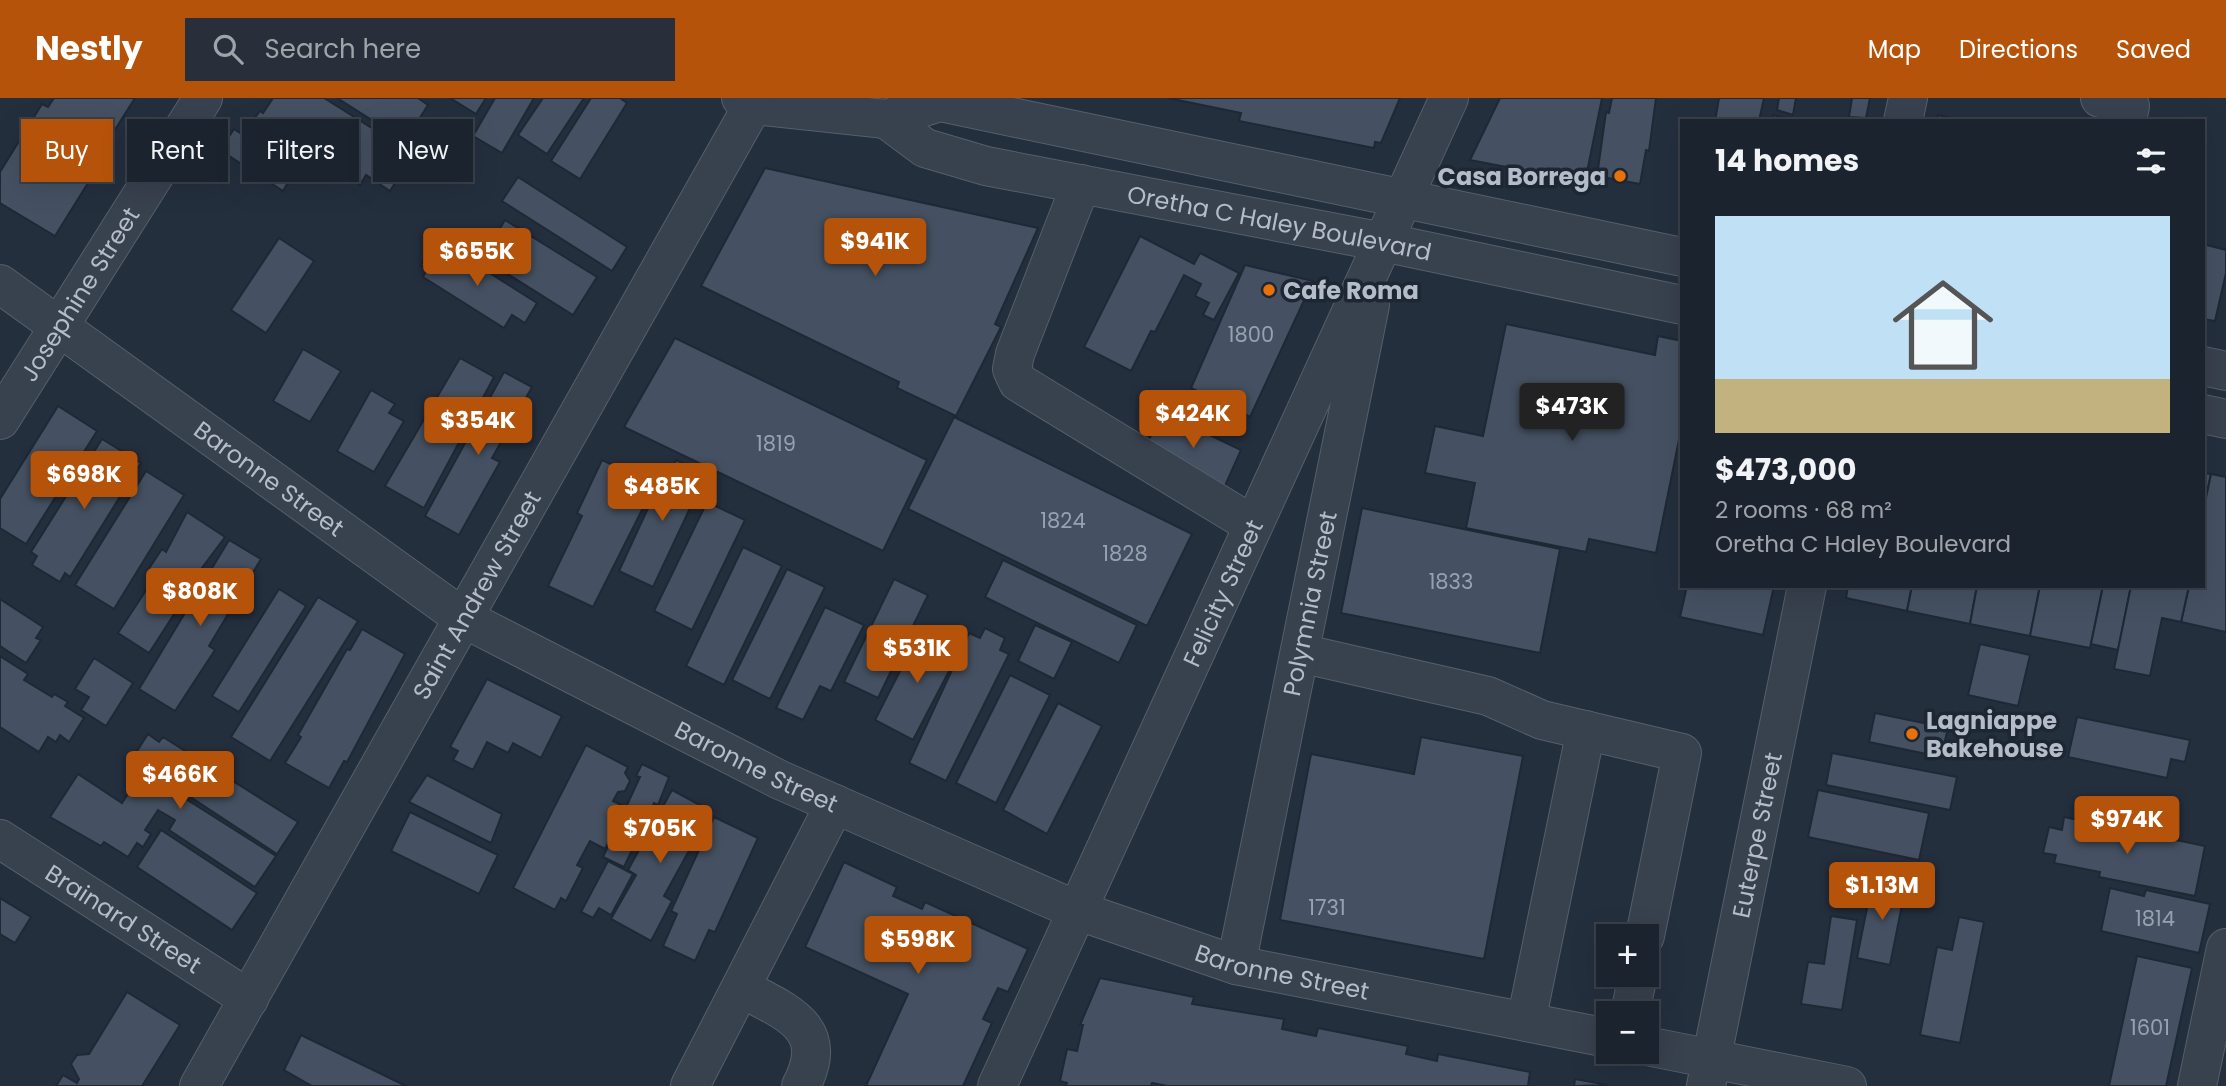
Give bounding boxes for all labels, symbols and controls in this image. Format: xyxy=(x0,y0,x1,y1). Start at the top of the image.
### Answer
search box xyxy=(185,18,675,81)
text: Nestly xyxy=(35,25,143,72)
icon: search xyxy=(209,30,247,68)
text: Search here xyxy=(265,31,421,67)
text: Map xyxy=(1868,33,1921,66)
text: Directions xyxy=(1959,33,2078,66)
text: Saved xyxy=(2116,33,2191,66)
chip: Buy xyxy=(21,119,113,182)
chip: Rent xyxy=(127,119,228,182)
chip: Filters xyxy=(242,119,359,182)
chip: New xyxy=(373,119,473,182)
text: 14 homes xyxy=(1715,139,1859,182)
icon: filters xyxy=(2132,142,2170,180)
place label: Casa Borrega xyxy=(1438,160,1606,193)
marker: Casa Borrega xyxy=(1612,168,1628,184)
street label: Oretha C Haley Boulevard xyxy=(1125,177,1435,268)
street label: Josephine Street xyxy=(12,201,147,387)
pin: $941K xyxy=(826,218,924,278)
text: $941K xyxy=(840,225,910,257)
pin: $655K xyxy=(428,228,526,288)
text: $655K xyxy=(439,235,515,267)
icon: home xyxy=(1880,262,2006,388)
place label: Cafe Roma xyxy=(1283,274,1419,307)
marker: Cafe Roma xyxy=(1261,282,1277,298)
house number: 1800 xyxy=(1228,320,1274,349)
pin: $473K xyxy=(1523,384,1621,443)
pin: $424K xyxy=(1144,390,1242,450)
text: $473K xyxy=(1536,390,1608,422)
text: $424K xyxy=(1155,397,1231,429)
pin: $354K xyxy=(429,398,527,457)
text: $354K xyxy=(440,404,516,436)
street label: Baronne Street xyxy=(188,413,351,544)
house number: 1819 xyxy=(756,429,796,458)
text: $473,000 xyxy=(1715,448,1857,491)
pin: $698K xyxy=(35,452,133,511)
text: $698K xyxy=(47,458,121,490)
pin: $485K xyxy=(613,464,711,523)
text: $485K xyxy=(624,470,700,502)
street label: Saint Andrew Street xyxy=(404,485,548,705)
text: 2 rooms · 68 m² xyxy=(1715,494,1892,526)
house number: 1824 xyxy=(1040,506,1086,535)
street label: Polymnia Street xyxy=(1275,508,1344,699)
street label: Felicity Street xyxy=(1175,514,1270,672)
text: Oretha C Haley Boulevard xyxy=(1715,528,2011,560)
house number: 1828 xyxy=(1102,539,1148,568)
house number: 1833 xyxy=(1429,567,1473,596)
pin: $808K xyxy=(151,568,249,628)
text: $808K xyxy=(162,575,238,607)
pin: $531K xyxy=(868,626,966,685)
text: $531K xyxy=(883,632,951,664)
place label: Lagniappe Bakehouse xyxy=(1926,704,2064,765)
street label: Baronne Street xyxy=(669,713,843,820)
marker: Lagniappe Bakehouse xyxy=(1904,726,1920,742)
street label: Euterpe Street xyxy=(1724,749,1790,921)
pin: $466K xyxy=(131,752,229,811)
text: $466K xyxy=(142,758,218,790)
pin: $974K xyxy=(2078,796,2176,856)
text: $974K xyxy=(2090,803,2164,835)
pin: $705K xyxy=(611,806,709,865)
text: $705K xyxy=(623,812,697,844)
street label: Brainard Street xyxy=(39,856,208,981)
pin: $1.13M xyxy=(1825,862,1939,922)
text: $1.13M xyxy=(1845,869,1919,901)
house number: 1731 xyxy=(1308,893,1346,922)
house number: 1814 xyxy=(2135,904,2175,933)
pin: $598K xyxy=(869,916,967,976)
text: $598K xyxy=(880,923,956,955)
map controls xyxy=(1596,924,1659,1064)
button: + xyxy=(1596,924,1659,987)
street label: Baronne Street xyxy=(1191,936,1372,1007)
button: − xyxy=(1596,1001,1659,1064)
house number: 1601 xyxy=(2130,1013,2170,1042)

